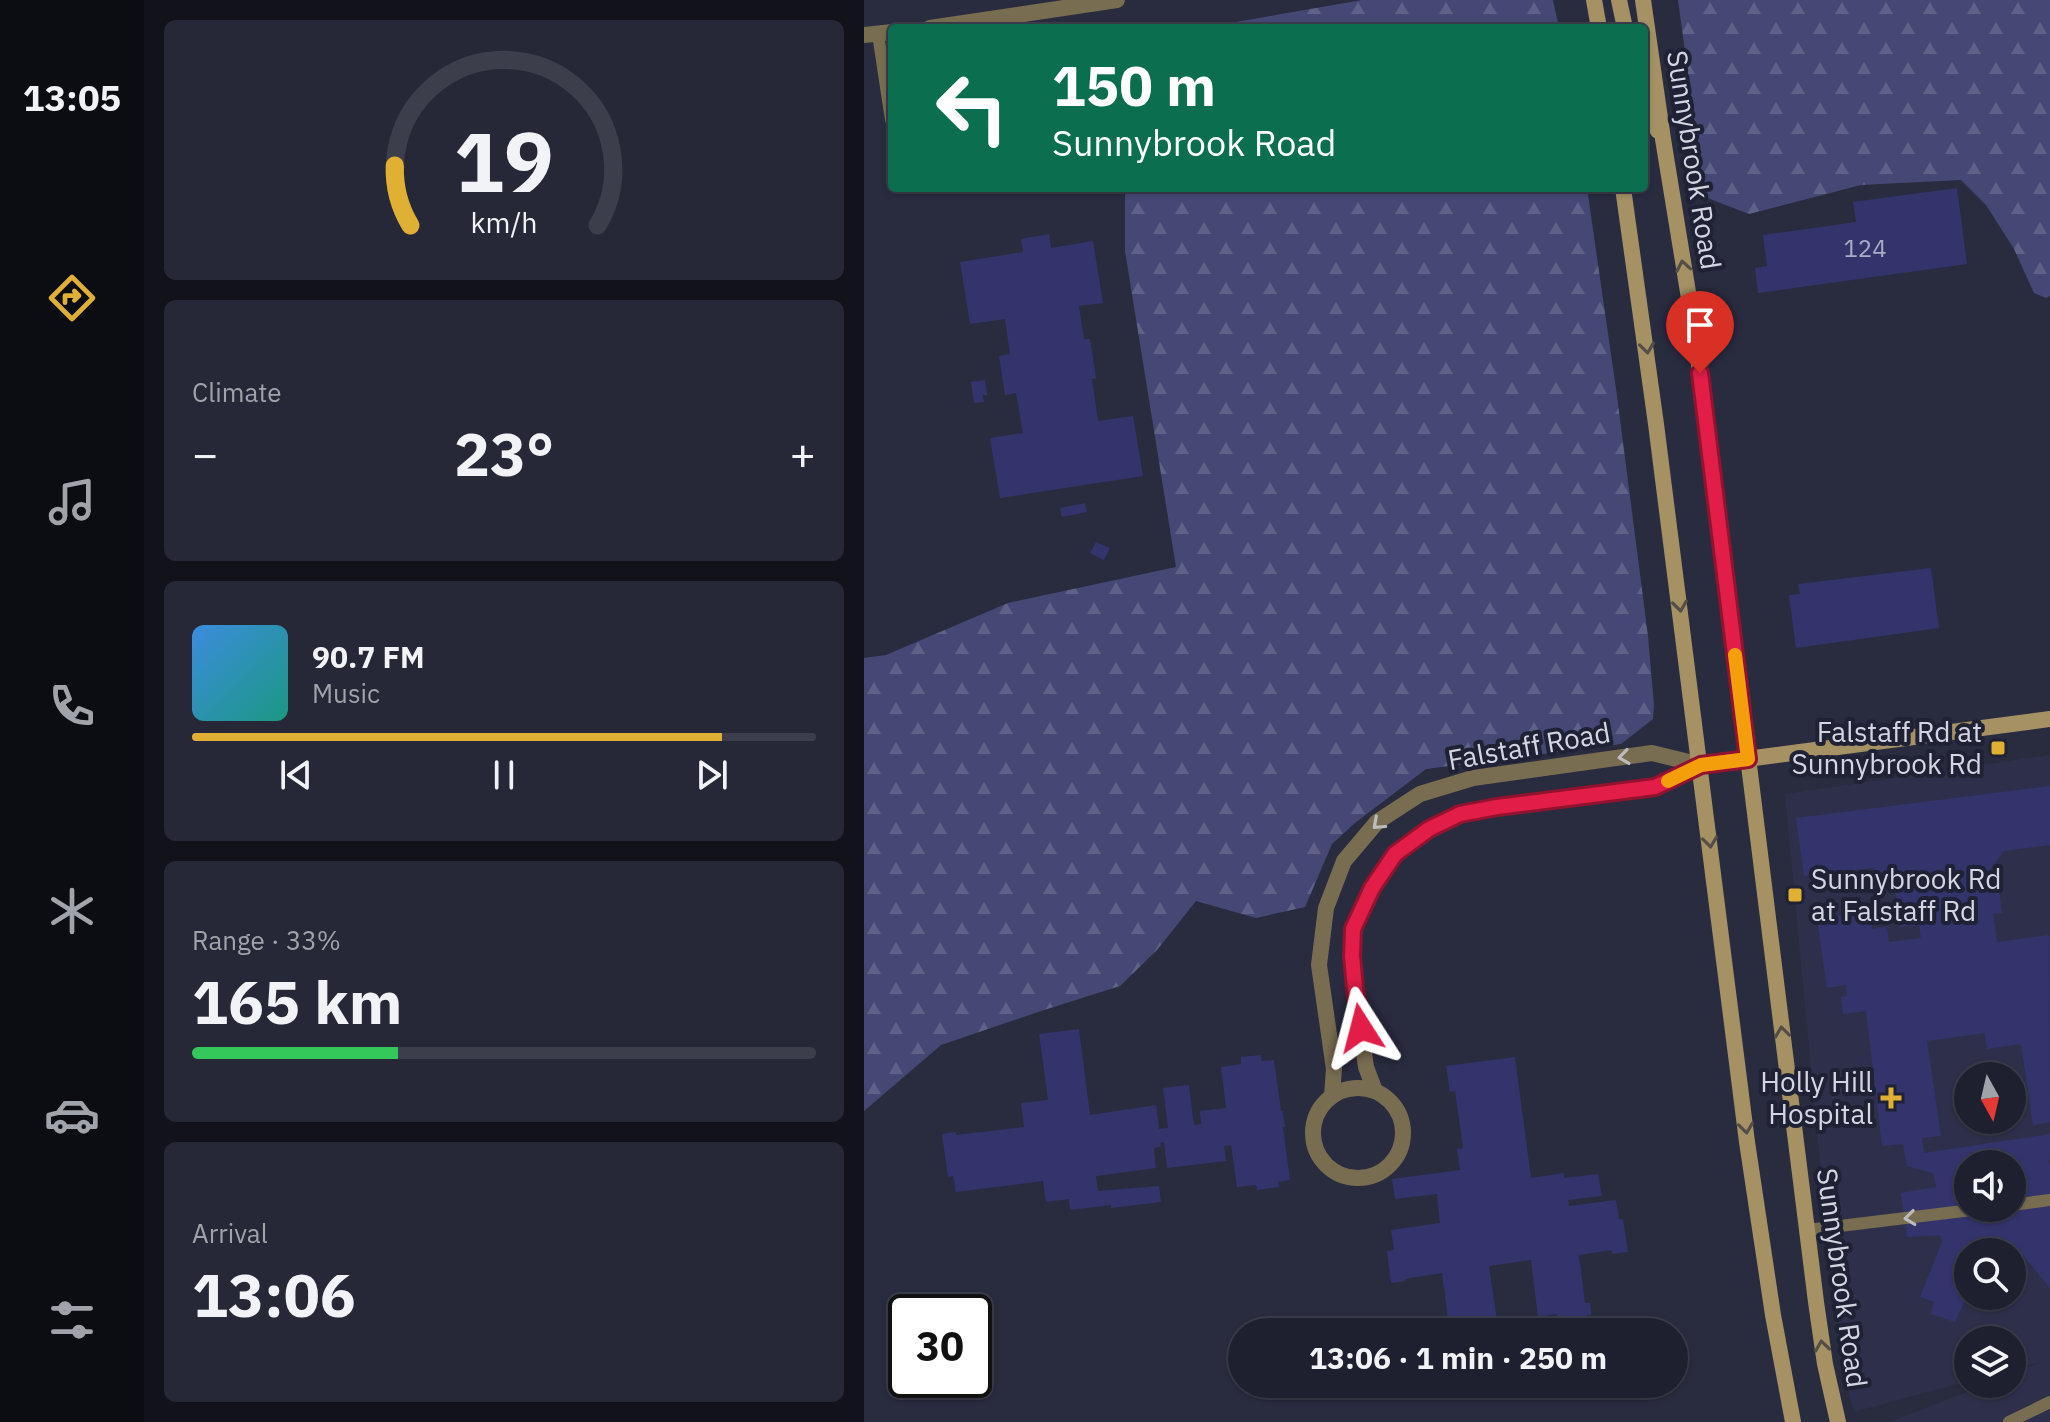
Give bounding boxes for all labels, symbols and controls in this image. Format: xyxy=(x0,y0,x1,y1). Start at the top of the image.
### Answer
street label: Sunnybrook Road xyxy=(1659,48,1730,272)
text: 150 m xyxy=(1052,49,1216,121)
icon: left xyxy=(920,56,1024,160)
text: 13:05 xyxy=(23,74,121,121)
text: 19 xyxy=(454,107,554,215)
text: Sunnybrook Road xyxy=(1052,119,1336,166)
text: km/h xyxy=(470,204,538,241)
house number: 124 xyxy=(1843,232,1887,264)
one-way arrow xyxy=(1675,259,1692,272)
icon: directions xyxy=(44,270,100,326)
pin xyxy=(1666,291,1734,373)
icon: arrive xyxy=(1678,303,1722,347)
one-way arrow xyxy=(1638,342,1655,355)
text: Climate xyxy=(192,375,282,409)
text: 23° xyxy=(454,414,554,493)
text: − xyxy=(192,425,218,482)
text: + xyxy=(790,425,816,482)
icon: music xyxy=(44,474,100,530)
one-way arrow xyxy=(1671,599,1688,613)
text: 90.7 FM xyxy=(312,637,425,676)
text: Music xyxy=(312,676,380,710)
icon: phone xyxy=(44,678,100,734)
street label: Falstaff Road xyxy=(1445,713,1613,778)
place label: Falstaff Rd at Sunnybrook Rd xyxy=(1791,713,1982,782)
marker: Falstaff Rd at Sunnybrook Rd xyxy=(1989,739,2007,757)
one-way arrow xyxy=(1617,748,1631,765)
icon: previous xyxy=(274,753,318,797)
icon: pause xyxy=(482,753,526,797)
icon: next xyxy=(690,753,734,797)
one-way arrow xyxy=(1373,815,1387,830)
one-way arrow xyxy=(1702,836,1719,849)
place label: Sunnybrook Rd at Falstaff Rd xyxy=(1811,860,2002,929)
icon: climate xyxy=(44,883,100,939)
marker: Sunnybrook Rd at Falstaff Rd xyxy=(1786,886,1804,904)
text: Range · 33% xyxy=(192,923,341,957)
text: 165 km xyxy=(192,962,402,1041)
position arrow xyxy=(1319,986,1403,1070)
one-way arrow xyxy=(1774,1025,1791,1039)
north arrow xyxy=(1954,1062,2026,1134)
map controls xyxy=(1954,1062,2026,1398)
place label: Holly Hill Hospital xyxy=(1760,1063,1873,1132)
icon: car xyxy=(44,1087,100,1143)
marker: Holly Hill Hospital xyxy=(1880,1087,1902,1109)
one-way arrow xyxy=(1737,1122,1754,1135)
button: sound xyxy=(1954,1150,2026,1222)
street label: Sunnybrook Road xyxy=(1809,1166,1876,1390)
one-way arrow xyxy=(1903,1209,1917,1226)
text: Arrival xyxy=(192,1216,268,1250)
button: search xyxy=(1954,1238,2026,1310)
text: 13:06 xyxy=(192,1255,356,1334)
icon: filters xyxy=(44,1292,100,1348)
speed limit sign: 30 xyxy=(888,1294,992,1398)
button: layers xyxy=(1954,1326,2026,1398)
text: 13:06 · 1 min · 250 m xyxy=(1309,1338,1607,1377)
one-way arrow xyxy=(1814,1339,1831,1353)

